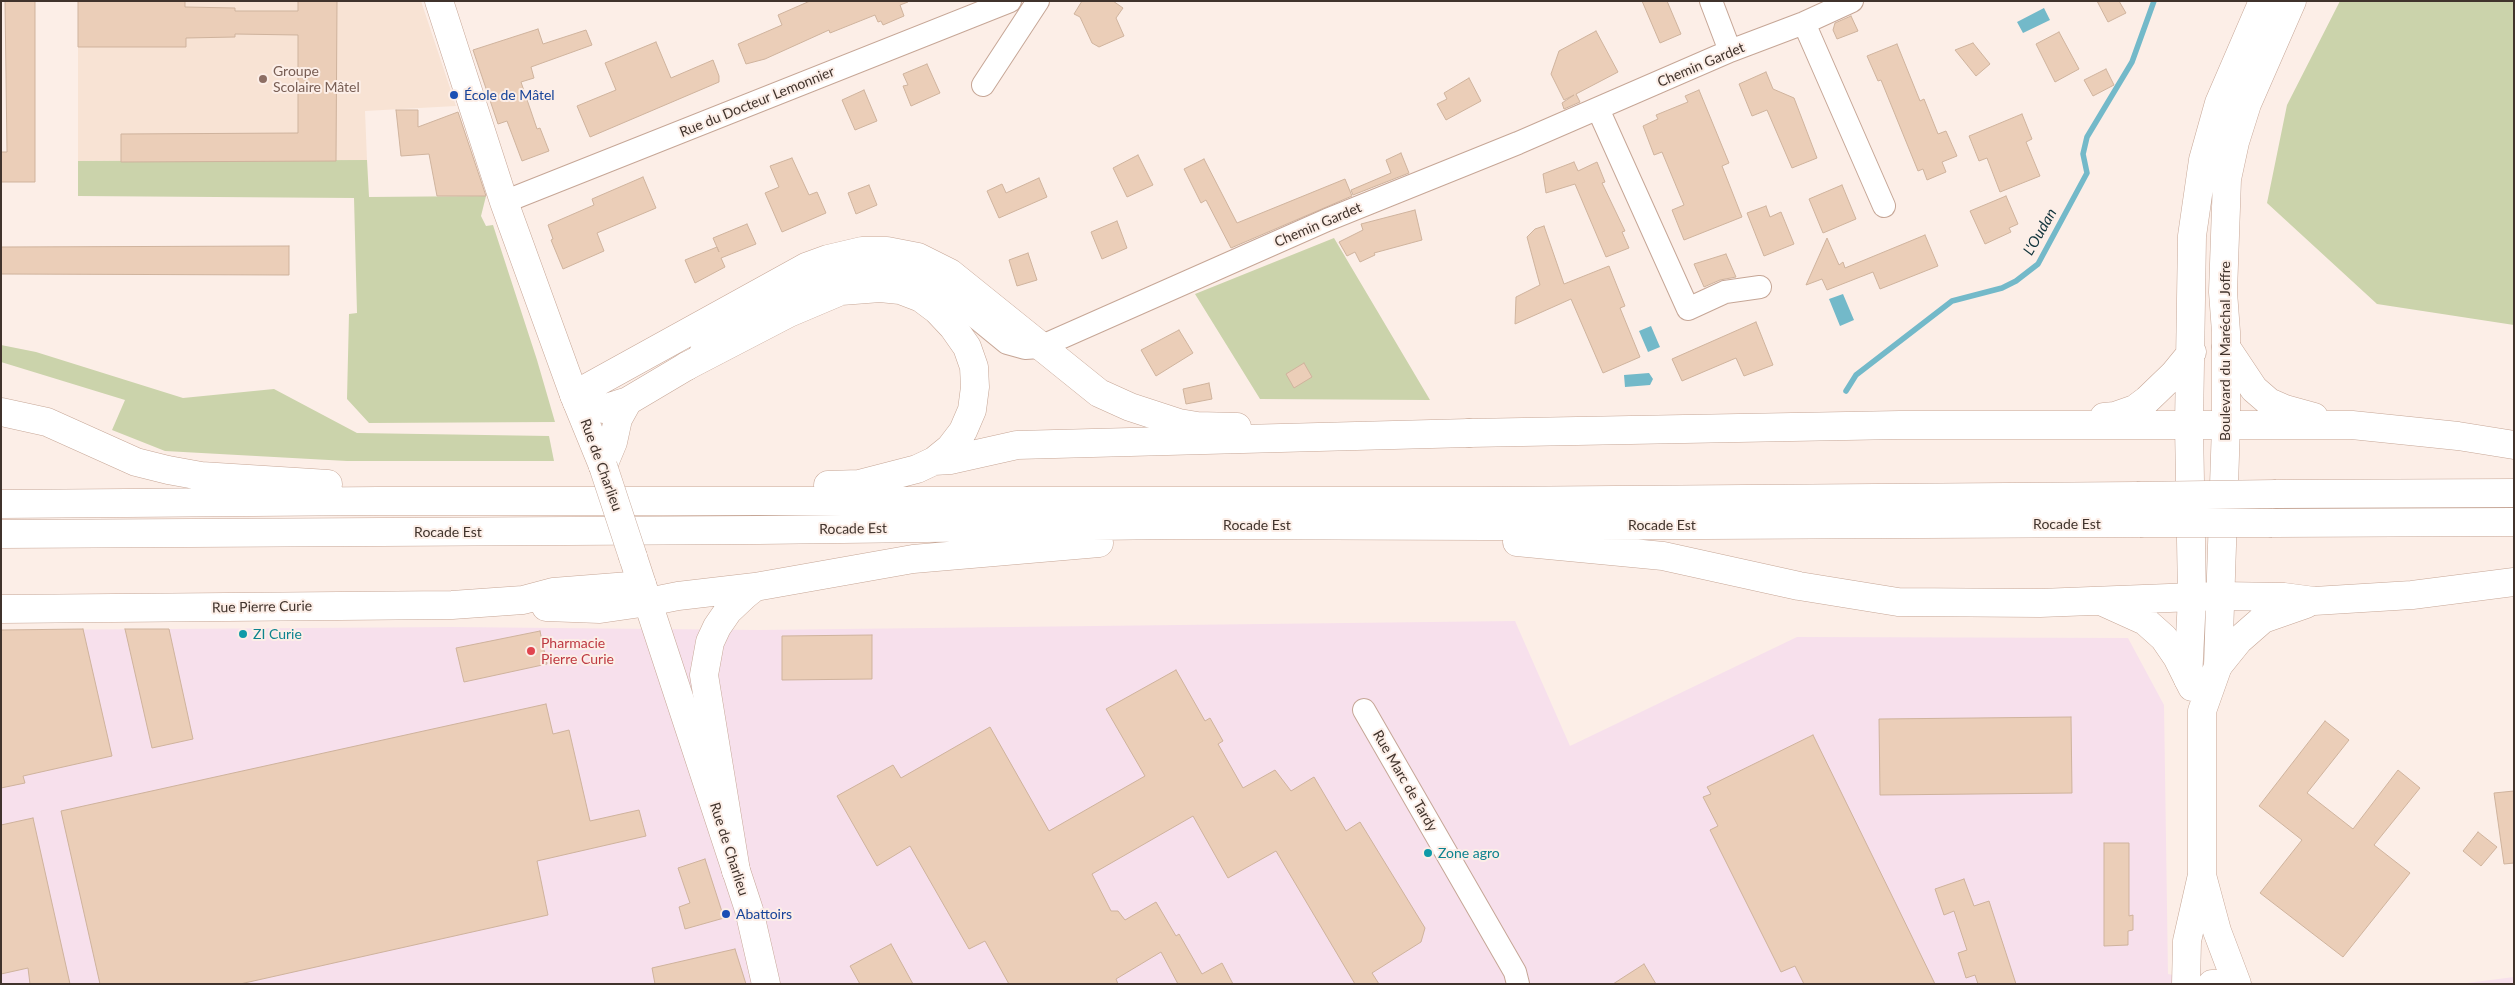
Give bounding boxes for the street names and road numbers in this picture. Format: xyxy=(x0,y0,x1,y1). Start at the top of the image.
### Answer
street label: Chemin Gardet xyxy=(1655,39,1747,91)
street label: Rue du Docteur Lemonnier xyxy=(677,63,837,141)
street label: Chemin Gardet xyxy=(1272,199,1364,251)
street label: Boulevard du Maréchal Joffre xyxy=(2217,261,2233,441)
street label: Rue de Charlieu xyxy=(576,416,626,514)
street label: Rocade Est xyxy=(2033,516,2101,532)
street label: Rocade Est xyxy=(1223,517,1291,533)
street label: Rocade Est xyxy=(1628,517,1696,533)
street label: Rocade Est xyxy=(819,520,887,538)
street label: Rocade Est xyxy=(414,524,482,540)
street label: Rue Pierre Curie xyxy=(212,598,312,616)
street label: Rue Marc de Tardy xyxy=(1369,727,1441,835)
street label: Rue de Charlieu xyxy=(706,800,752,898)

